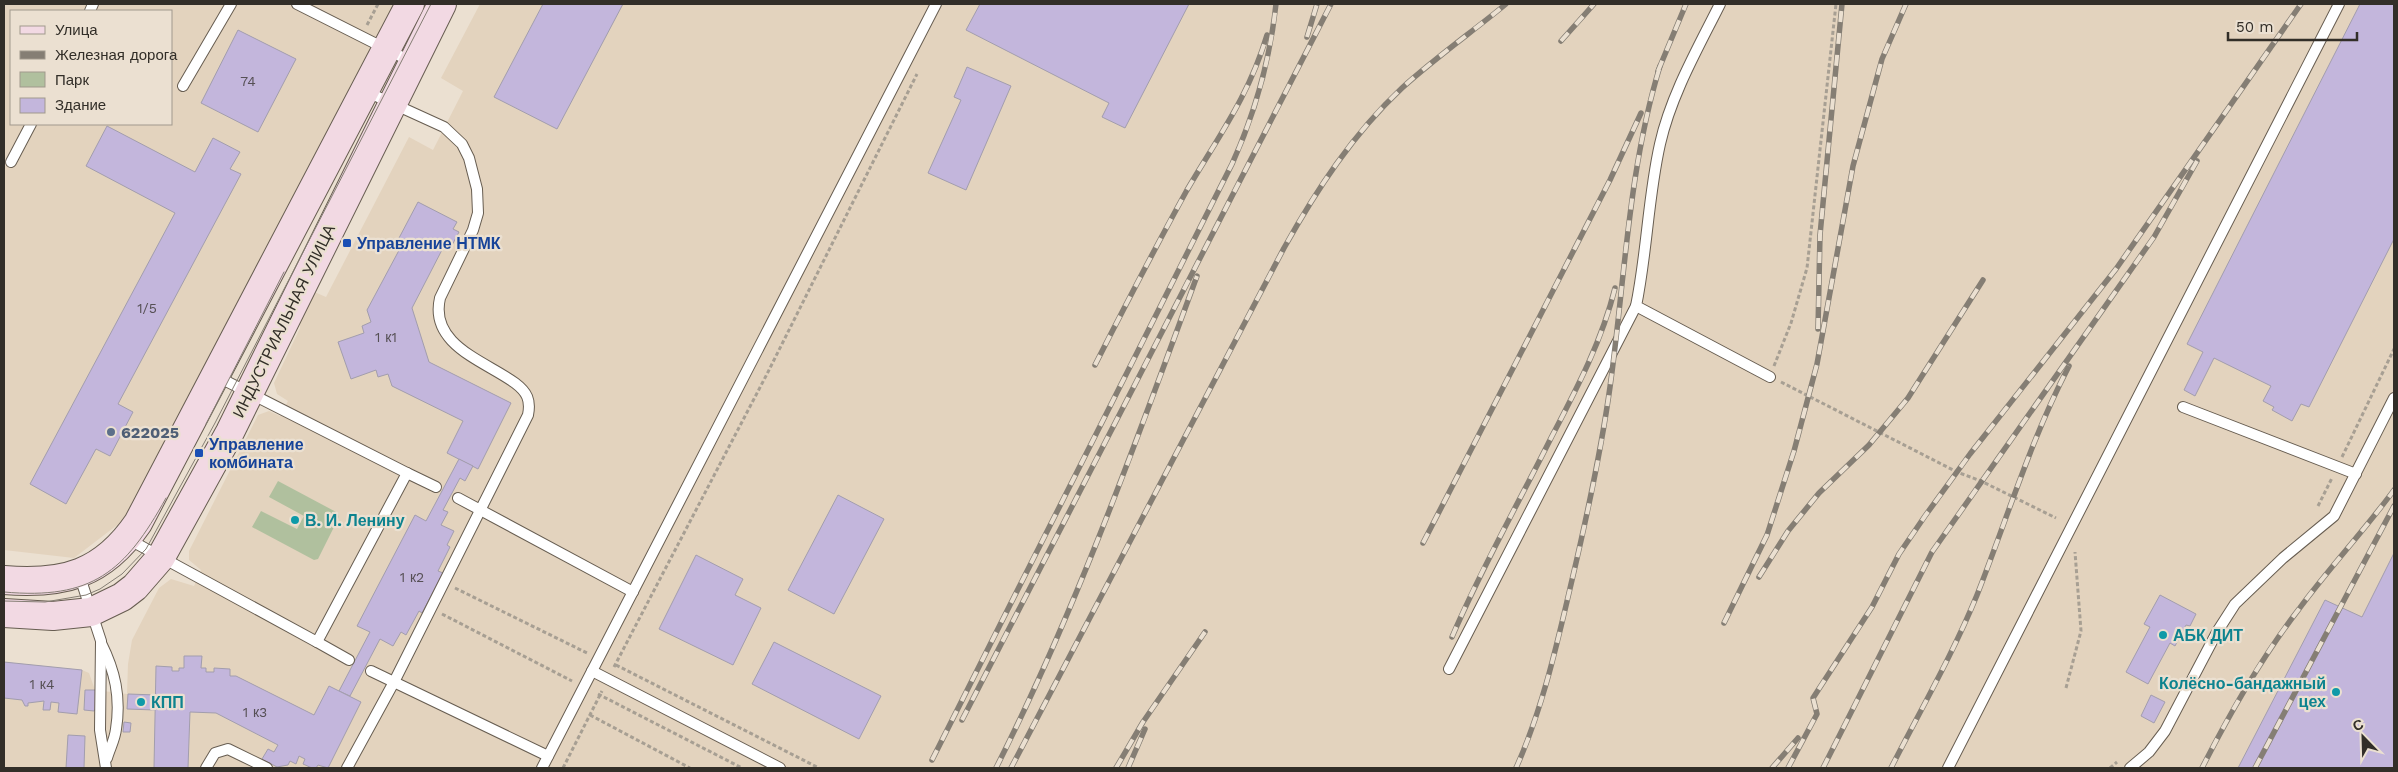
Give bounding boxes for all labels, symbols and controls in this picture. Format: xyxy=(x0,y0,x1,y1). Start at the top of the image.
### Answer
legend xyxy=(10,10,172,125)
scale bar xyxy=(2228,10,2357,42)
text: 50 m xyxy=(2236,18,2273,36)
text: Улица xyxy=(55,21,98,39)
text: Железная дорога xyxy=(55,46,178,64)
text: Парк xyxy=(55,71,89,89)
house number: 74 xyxy=(240,73,256,89)
text: Здание xyxy=(55,96,106,114)
street label: ИНДУСТРИАЛЬНАЯ УЛИЦА xyxy=(229,221,339,421)
place label: Управление НТМК xyxy=(357,234,501,253)
marker: Управление НТМК xyxy=(341,237,353,249)
house number: 1/5 xyxy=(137,300,157,316)
house number: 1 к1 xyxy=(375,329,397,345)
place label: 622025 xyxy=(121,423,179,442)
marker: 622025 xyxy=(105,426,117,438)
place label: Управление комбината xyxy=(209,435,304,472)
marker: Управление комбината xyxy=(193,447,205,459)
place label: В. И. Ленину xyxy=(305,511,405,530)
marker: В. И. Ленину xyxy=(289,514,301,526)
house number: 1 к2 xyxy=(400,569,424,585)
place label: АБК ДИТ xyxy=(2173,626,2243,645)
marker: АБК ДИТ xyxy=(2157,629,2169,641)
place label: Колёсно-бандажный цех xyxy=(2159,674,2326,711)
house number: 1 к4 xyxy=(30,676,54,692)
marker: Колёсно-бандажный цех xyxy=(2330,686,2342,698)
place label: КПП xyxy=(151,693,184,712)
marker: КПП xyxy=(135,696,147,708)
house number: 1 к3 xyxy=(243,704,267,720)
north arrow xyxy=(2338,712,2388,762)
text: С xyxy=(2350,716,2366,734)

